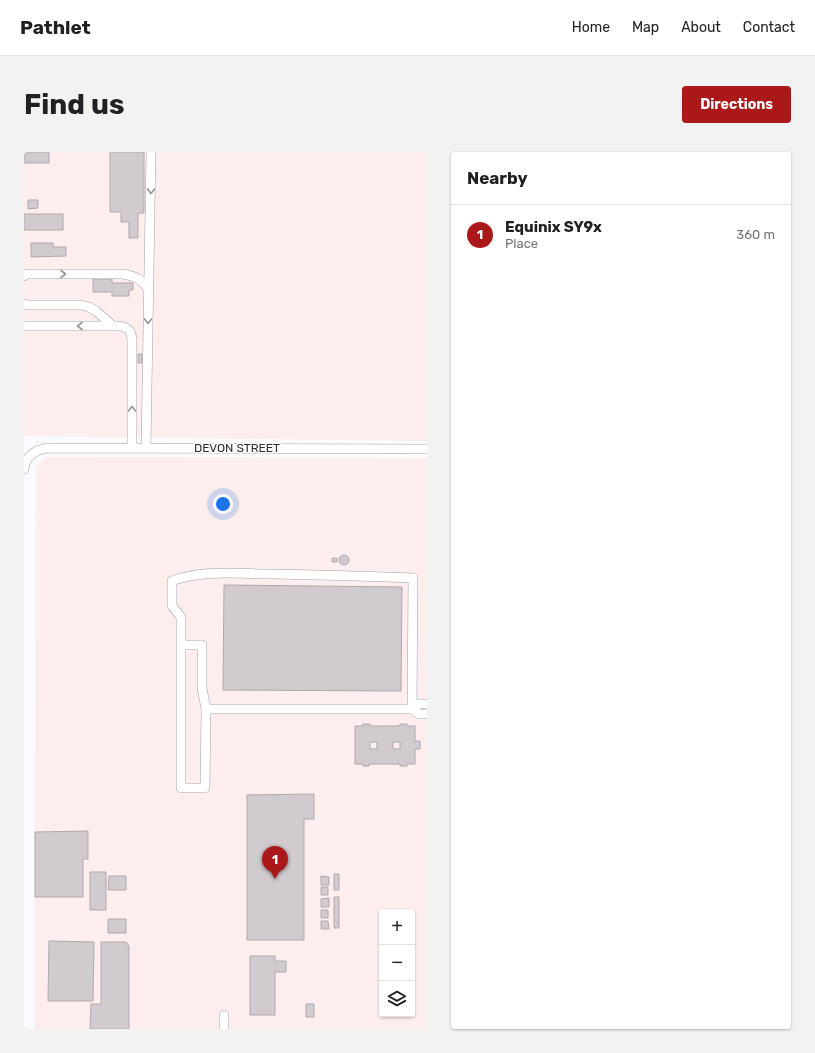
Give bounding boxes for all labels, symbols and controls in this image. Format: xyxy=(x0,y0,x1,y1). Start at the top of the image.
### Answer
text: Pathlet xyxy=(20,16,91,39)
text: Home xyxy=(572,19,610,36)
text: Map xyxy=(632,19,659,36)
text: About xyxy=(681,19,721,36)
text: Contact xyxy=(743,19,795,36)
button: Directions xyxy=(682,86,791,123)
text: Find us xyxy=(24,88,124,121)
text: Nearby xyxy=(467,168,528,188)
one-way arrow xyxy=(146,188,155,194)
text: Equinix SY9x xyxy=(505,218,602,236)
text: 1 xyxy=(477,227,483,242)
text: 360 m xyxy=(736,227,775,242)
text: Place xyxy=(505,236,538,251)
one-way arrow xyxy=(60,270,66,278)
one-way arrow xyxy=(144,318,152,324)
one-way arrow xyxy=(77,322,83,330)
one-way arrow xyxy=(128,406,136,412)
street label: DEVON STREET xyxy=(194,441,280,455)
your location xyxy=(213,494,233,514)
pin: 1 xyxy=(262,846,288,879)
map controls xyxy=(379,909,415,1017)
button: + xyxy=(379,909,415,945)
button: − xyxy=(379,945,415,981)
button: layers xyxy=(379,981,415,1017)

